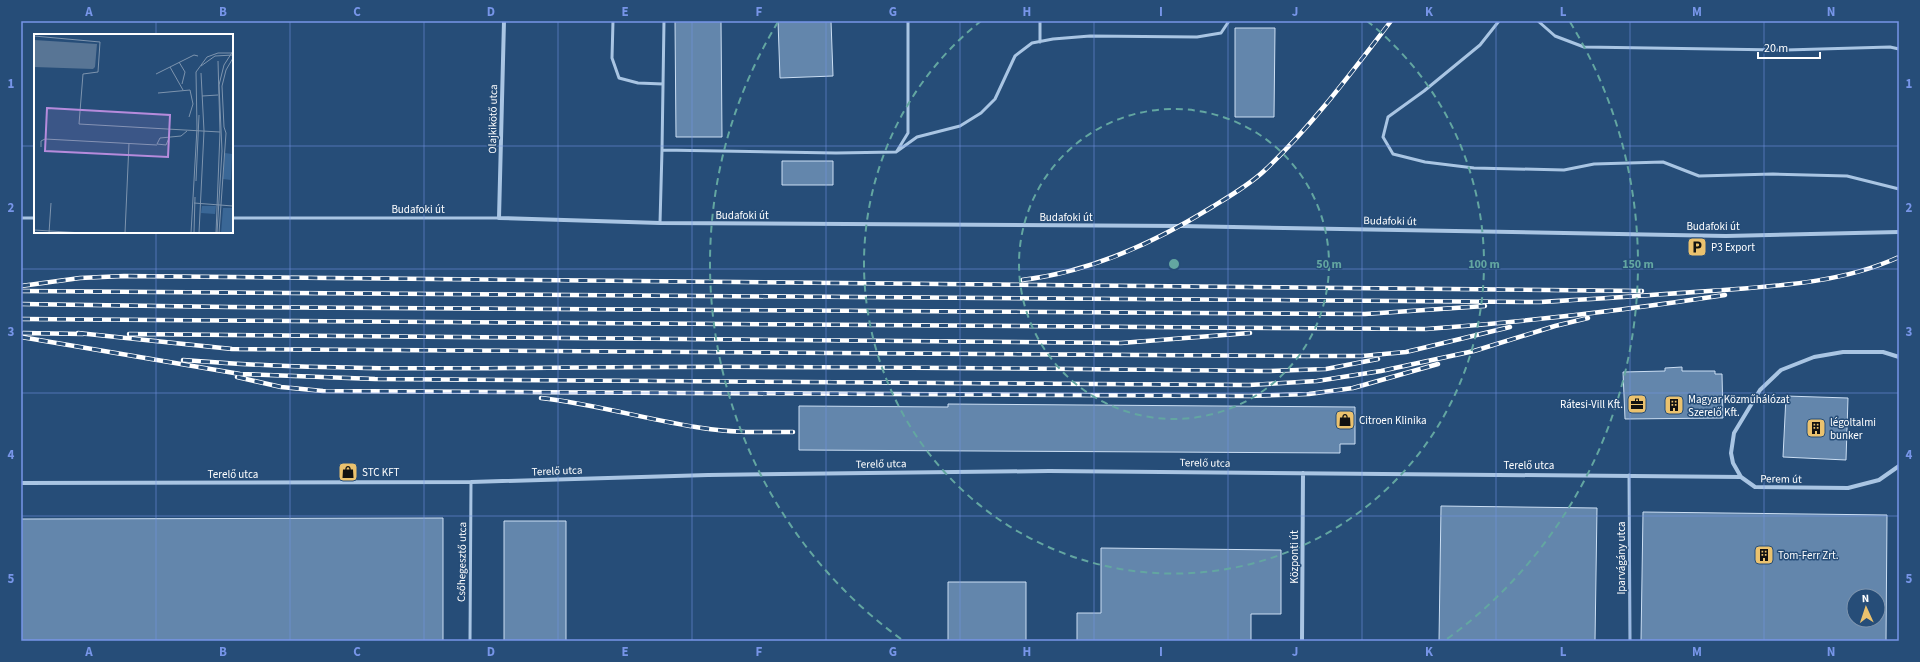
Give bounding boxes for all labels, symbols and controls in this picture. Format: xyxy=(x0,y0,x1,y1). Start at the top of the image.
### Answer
text: A xyxy=(84,3,93,21)
text: B xyxy=(219,3,227,21)
text: C xyxy=(353,3,361,21)
text: D xyxy=(487,3,495,21)
text: E xyxy=(621,3,629,21)
text: F xyxy=(756,3,763,21)
text: G xyxy=(889,3,897,21)
text: H xyxy=(1023,3,1031,21)
text: I xyxy=(1159,3,1163,21)
text: J xyxy=(1292,3,1298,21)
text: K xyxy=(1425,3,1434,21)
text: L xyxy=(1560,3,1567,21)
text: M xyxy=(1692,3,1702,21)
text: N xyxy=(1827,3,1835,21)
inset map xyxy=(34,34,233,233)
scale bar xyxy=(1758,34,1820,60)
text: 20 m xyxy=(1764,40,1788,57)
text: 1 xyxy=(8,75,15,93)
text: 1 xyxy=(1906,75,1913,93)
street label: Olajkikötő utca xyxy=(485,84,501,154)
text: 2 xyxy=(8,199,15,217)
text: 2 xyxy=(1906,199,1913,217)
street label: Budafoki út xyxy=(391,202,445,217)
street label: Budafoki út xyxy=(715,208,769,223)
street label: Budafoki út xyxy=(1039,210,1093,225)
street label: Budafoki út xyxy=(1363,213,1417,229)
street label: Budafoki út xyxy=(1686,219,1740,234)
parking icon: P3 Export xyxy=(1686,236,1708,258)
place label: P3 Export xyxy=(1711,240,1755,255)
text: 50 m xyxy=(1316,256,1342,273)
text: 100 m xyxy=(1468,256,1500,273)
text: 150 m xyxy=(1622,256,1654,273)
centre of rings xyxy=(1167,257,1181,271)
text: 3 xyxy=(8,323,15,341)
text: 3 xyxy=(1906,323,1913,341)
place label: Magyar Közműhálózat Szerelő Kft. xyxy=(1688,392,1790,420)
office icon: Rátesi-Vill Kft. xyxy=(1626,393,1648,415)
building icon: Magyar Közműhálózat Szerelő Kft. xyxy=(1663,394,1685,416)
place label: Rátesi-Vill Kft. xyxy=(1560,397,1623,412)
shop icon: Citroen Klinika xyxy=(1334,409,1356,431)
place label: Citroen Klinika xyxy=(1359,413,1427,428)
place label: légoltalmi bunker xyxy=(1830,415,1876,443)
building icon: légoltalmi bunker xyxy=(1805,417,1827,439)
text: 4 xyxy=(8,446,15,464)
text: 4 xyxy=(1906,446,1913,464)
street label: Terelő utca xyxy=(1179,455,1231,471)
street label: Terelő utca xyxy=(855,456,907,472)
street label: Terelő utca xyxy=(1504,458,1554,473)
shop icon: STC KFT xyxy=(337,461,359,483)
street label: Terelő utca xyxy=(531,463,583,479)
place label: STC KFT xyxy=(362,465,400,480)
street label: Terelő utca xyxy=(208,467,258,482)
street label: Perem út xyxy=(1760,471,1802,487)
street label: Iparvágány utca xyxy=(1614,521,1629,595)
street label: Csőhegesztő utca xyxy=(454,522,470,602)
street label: Központi út xyxy=(1287,530,1302,584)
building icon: Tom-Ferr Zrt. xyxy=(1753,544,1775,566)
place label: Tom-Ferr Zrt. xyxy=(1778,548,1839,563)
text: 5 xyxy=(8,570,15,588)
text: 5 xyxy=(1906,570,1913,588)
north arrow xyxy=(1846,588,1886,628)
text: N xyxy=(1861,591,1870,606)
text: A xyxy=(84,643,93,661)
text: B xyxy=(219,643,227,661)
text: C xyxy=(353,643,361,661)
text: D xyxy=(487,643,495,661)
text: E xyxy=(621,643,629,661)
text: F xyxy=(756,643,763,661)
text: G xyxy=(889,643,897,661)
text: H xyxy=(1023,643,1031,661)
text: I xyxy=(1159,643,1163,661)
text: J xyxy=(1292,643,1298,661)
text: K xyxy=(1425,643,1434,661)
text: L xyxy=(1560,643,1567,661)
text: M xyxy=(1692,643,1702,661)
text: N xyxy=(1827,643,1835,661)

